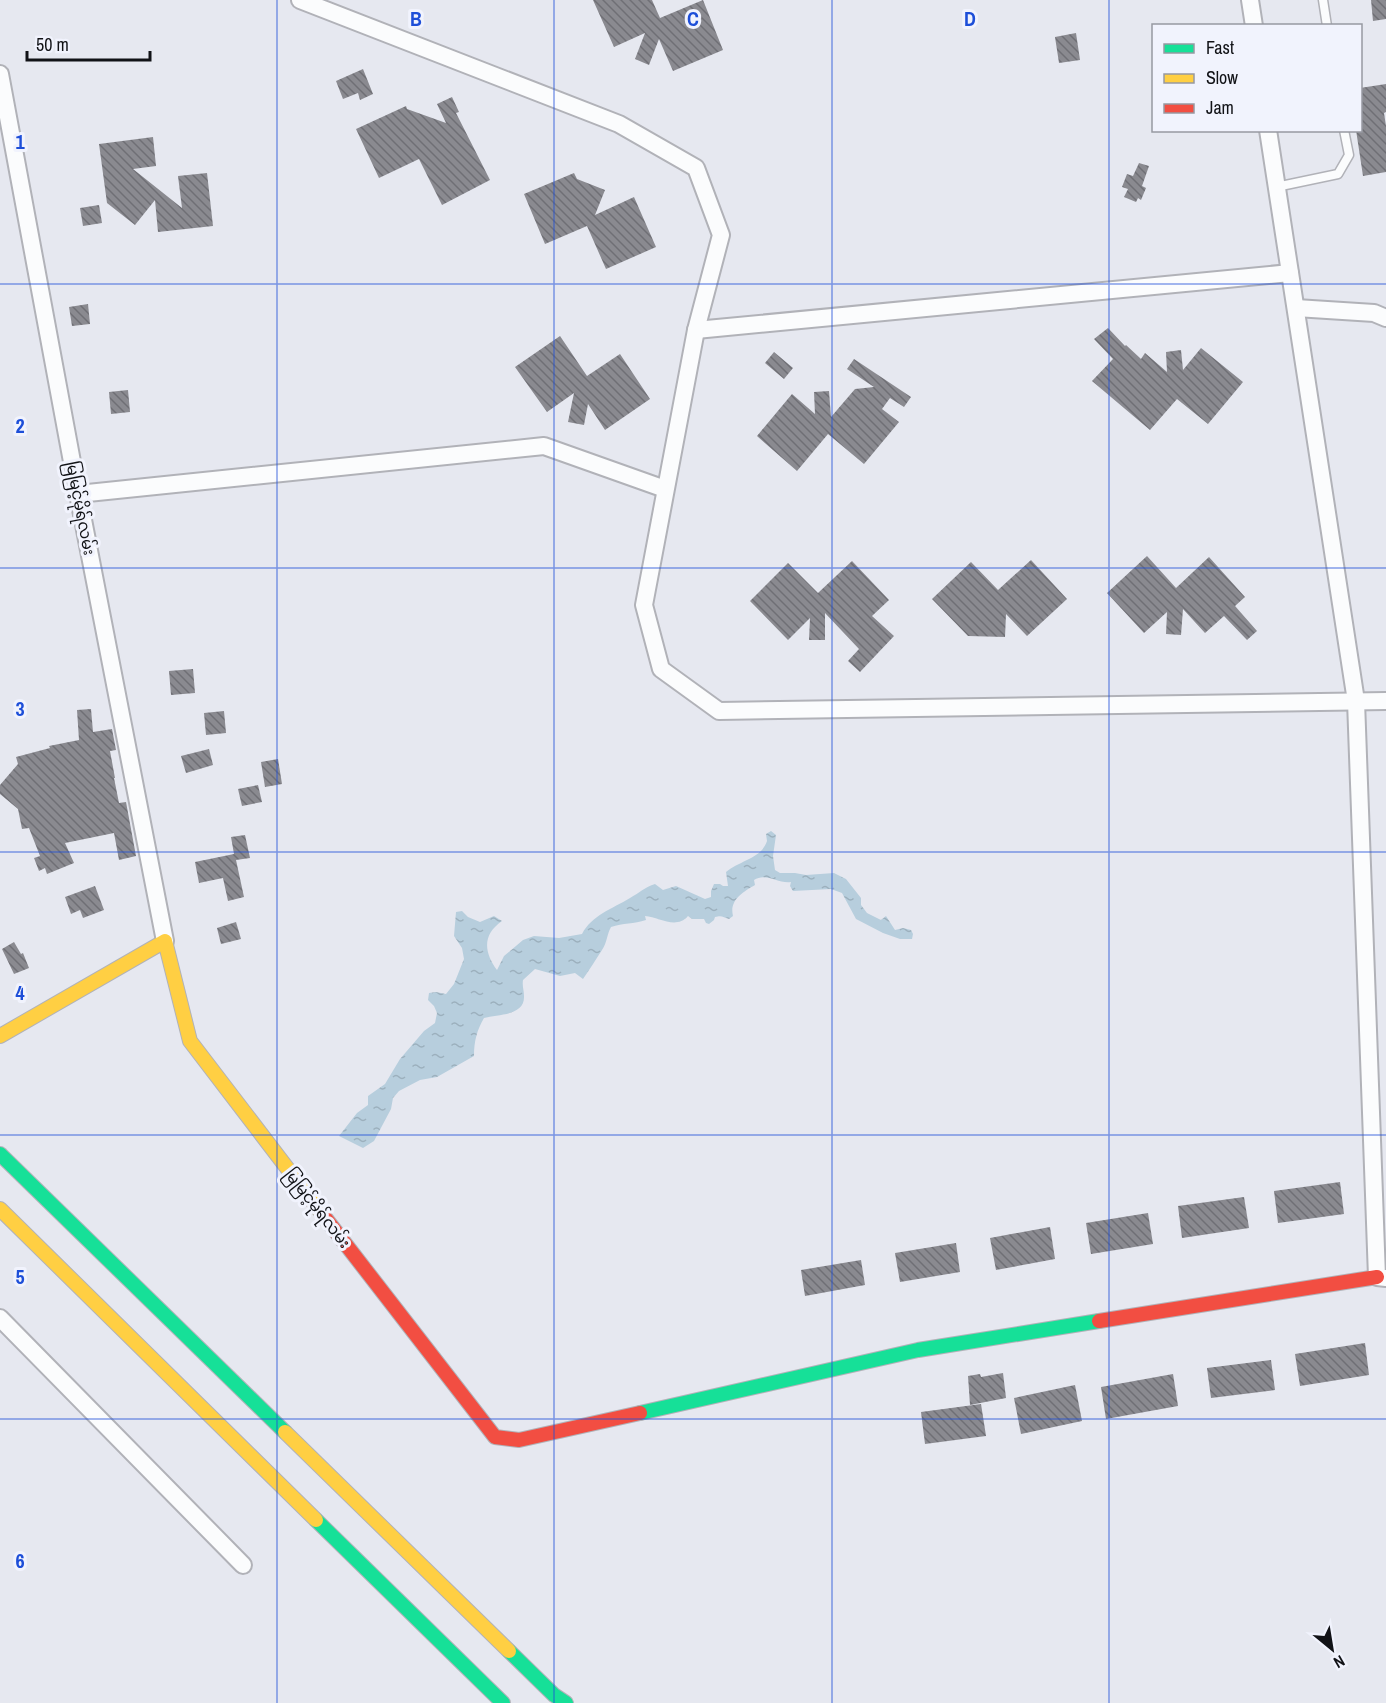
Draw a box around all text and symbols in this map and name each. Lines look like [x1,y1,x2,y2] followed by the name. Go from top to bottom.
[410,5,422,32] text: B
[687,5,699,32] text: C
[964,5,976,32] text: D
[27,24,150,62] scale bar
[1152,24,1362,132] legend
[36,32,69,57] text: 50 m
[1206,35,1234,60] text: Fast
[1206,65,1238,90] text: Slow
[1206,95,1234,120] text: Jam
[15,128,25,155] text: 1
[15,412,25,439] text: 2
[57,459,101,558] street label: မြမြင့်မိုရ်လမ်း
[15,695,25,722] text: 3
[15,979,25,1006] text: 4
[277,1164,356,1255] street label: မြမြင့်မိုရ်လမ်း
[15,1263,25,1290] text: 5
[15,1547,25,1574] text: 6
[1302,1619,1362,1679] north arrow
[1330,1650,1349,1674] text: N

